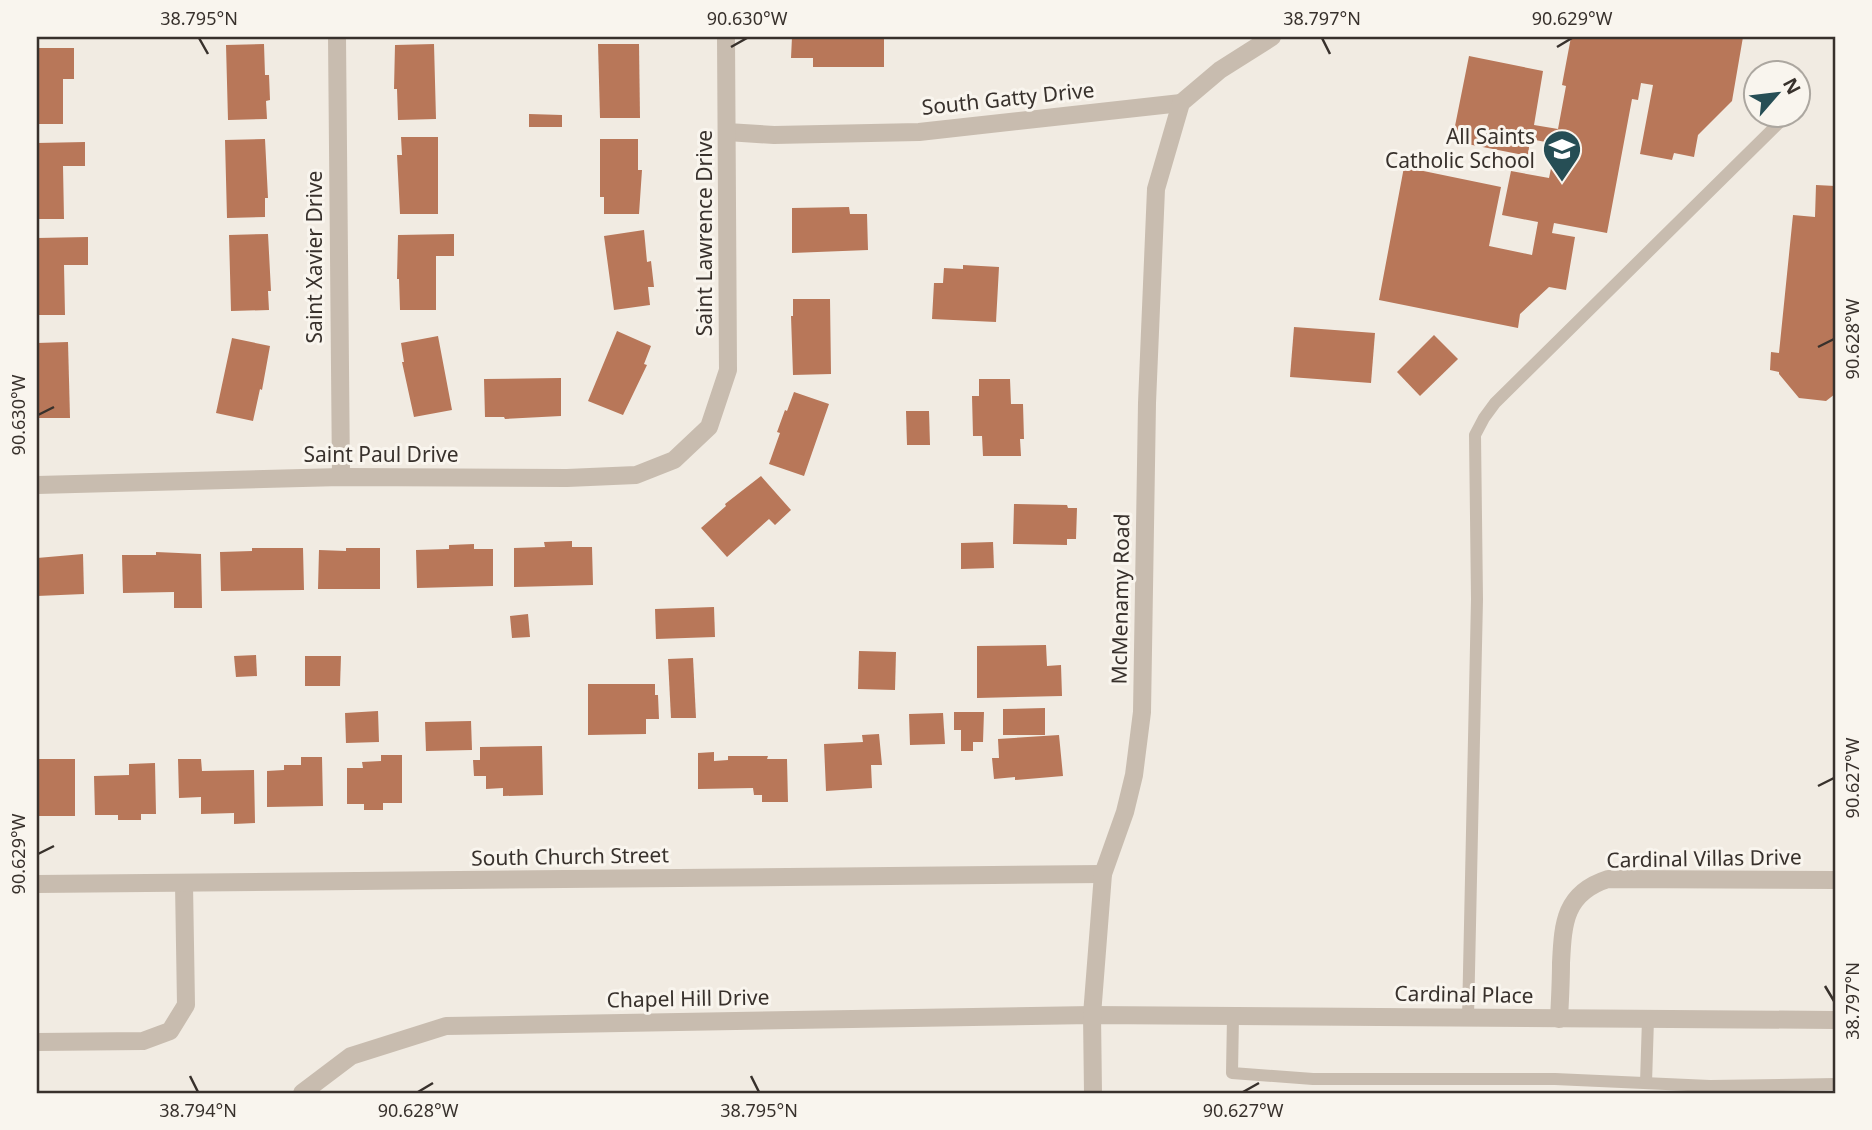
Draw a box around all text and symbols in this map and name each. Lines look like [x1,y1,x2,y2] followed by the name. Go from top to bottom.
[160,6,238,30] text: 38.795°N
[707,6,788,30] text: 90.630°W
[1283,6,1361,30] text: 38.797°N
[1532,6,1613,30] text: 90.629°W
[1742,60,1812,130] north arrow
[1777,73,1807,99] text: N
[920,75,1096,121] street label: South Gatty Drive
[1385,122,1535,174] place label: All Saints Catholic School
[1541,128,1583,183] school or university icon: All Saints Catholic School
[690,130,718,336] street label: Saint Lawrence Drive
[300,171,328,343] street label: Saint Xavier Drive
[1840,298,1864,379] text: 90.628°W
[6,374,30,455] text: 90.630°W
[303,440,459,468] street label: Saint Paul Drive
[1105,513,1135,685] street label: McMenamy Road
[1840,737,1864,818] text: 90.627°W
[6,813,30,894] text: 90.629°W
[471,840,670,872] street label: South Church Street
[1606,842,1802,874] street label: Cardinal Villas Drive
[1840,962,1864,1040] text: 38.797°N
[1394,979,1534,1009] street label: Cardinal Place
[606,983,770,1013] street label: Chapel Hill Drive
[159,1098,237,1122] text: 38.794°N
[378,1098,459,1122] text: 90.628°W
[720,1098,798,1122] text: 38.795°N
[1203,1098,1284,1122] text: 90.627°W

